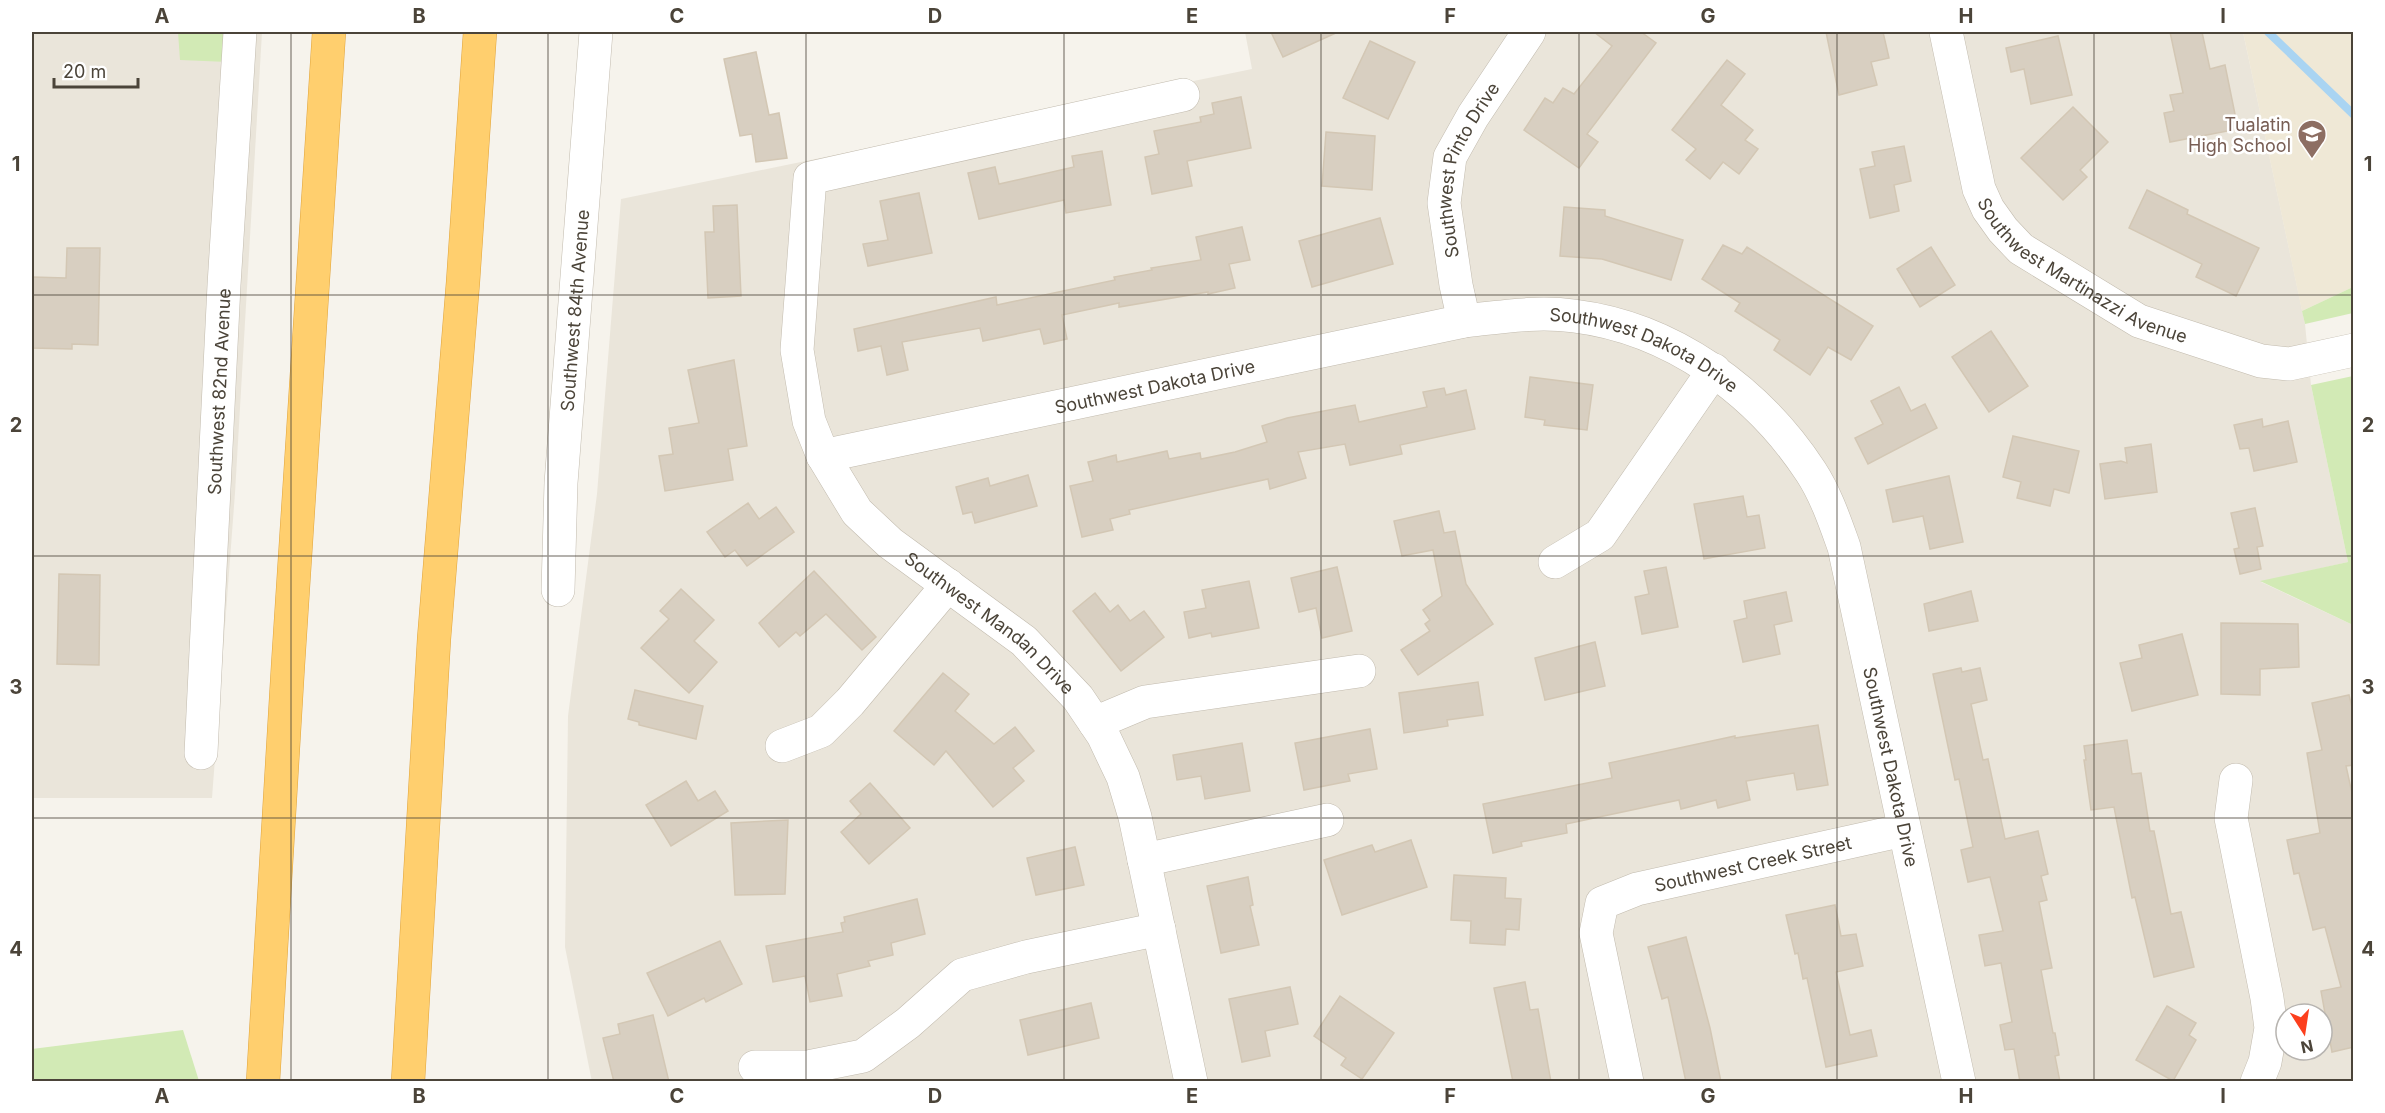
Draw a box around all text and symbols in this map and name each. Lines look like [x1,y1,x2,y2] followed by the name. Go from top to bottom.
[155,4,170,28] text: A
[412,4,426,28] text: B
[670,4,684,28] text: C
[928,4,942,28] text: D
[1186,4,1198,28] text: E
[1444,4,1456,28] text: F
[1700,4,1716,28] text: G
[1959,4,1973,28] text: H
[2220,4,2226,28] text: I
[54,51,138,89] scale bar
[63,61,106,82] text: 20 m
[1433,78,1503,260] street label: Southwest Pinto Drive
[2188,114,2291,156] place label: Tualatin High School
[2296,118,2328,160] school or university icon: Tualatin High School
[12,152,20,176] text: 1
[2364,152,2372,176] text: 1
[1974,194,2190,347] street label: Southwest Martinazzi Avenue
[556,209,593,412] street label: Southwest 84th Avenue
[203,288,234,495] street label: Southwest 82nd Avenue
[1549,304,1743,396] street label: Southwest Dakota Drive
[1053,355,1257,417] street label: Southwest Dakota Drive
[10,413,22,437] text: 2
[2362,413,2374,437] text: 2
[901,547,1079,698] street label: Southwest Mandan Drive
[1860,665,1923,869] street label: Southwest Dakota Drive
[10,675,22,699] text: 3
[2362,675,2374,699] text: 3
[1652,831,1853,895] street label: Southwest Creek Street
[9,937,23,961] text: 4
[2361,937,2375,961] text: 4
[2274,1002,2334,1062] north arrow
[2299,1036,2315,1058] text: N
[155,1084,170,1108] text: A
[412,1084,426,1108] text: B
[670,1084,684,1108] text: C
[928,1084,942,1108] text: D
[1186,1084,1198,1108] text: E
[1444,1084,1456,1108] text: F
[1700,1084,1716,1108] text: G
[1959,1084,1973,1108] text: H
[2220,1084,2226,1108] text: I

